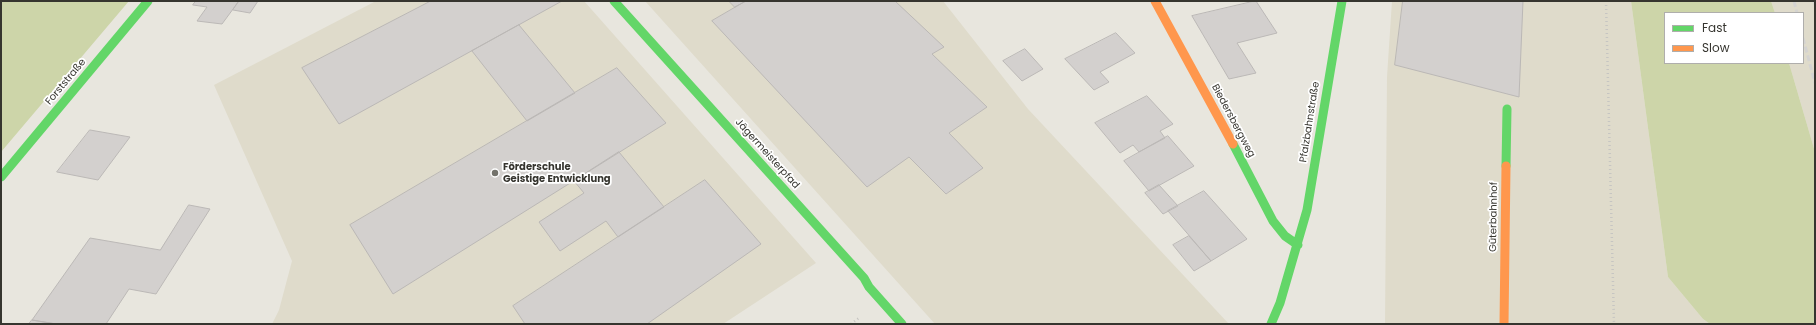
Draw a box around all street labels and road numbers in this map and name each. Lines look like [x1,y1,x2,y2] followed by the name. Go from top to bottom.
[43,57,89,107] street label: Forststraße
[1298,81,1322,163] street label: Pfalzbahnstraße
[1209,82,1257,160] street label: Biedersbergweg
[732,117,802,191] street label: Jägermeisterpfad
[1487,182,1501,252] street label: Güterbahnhof

